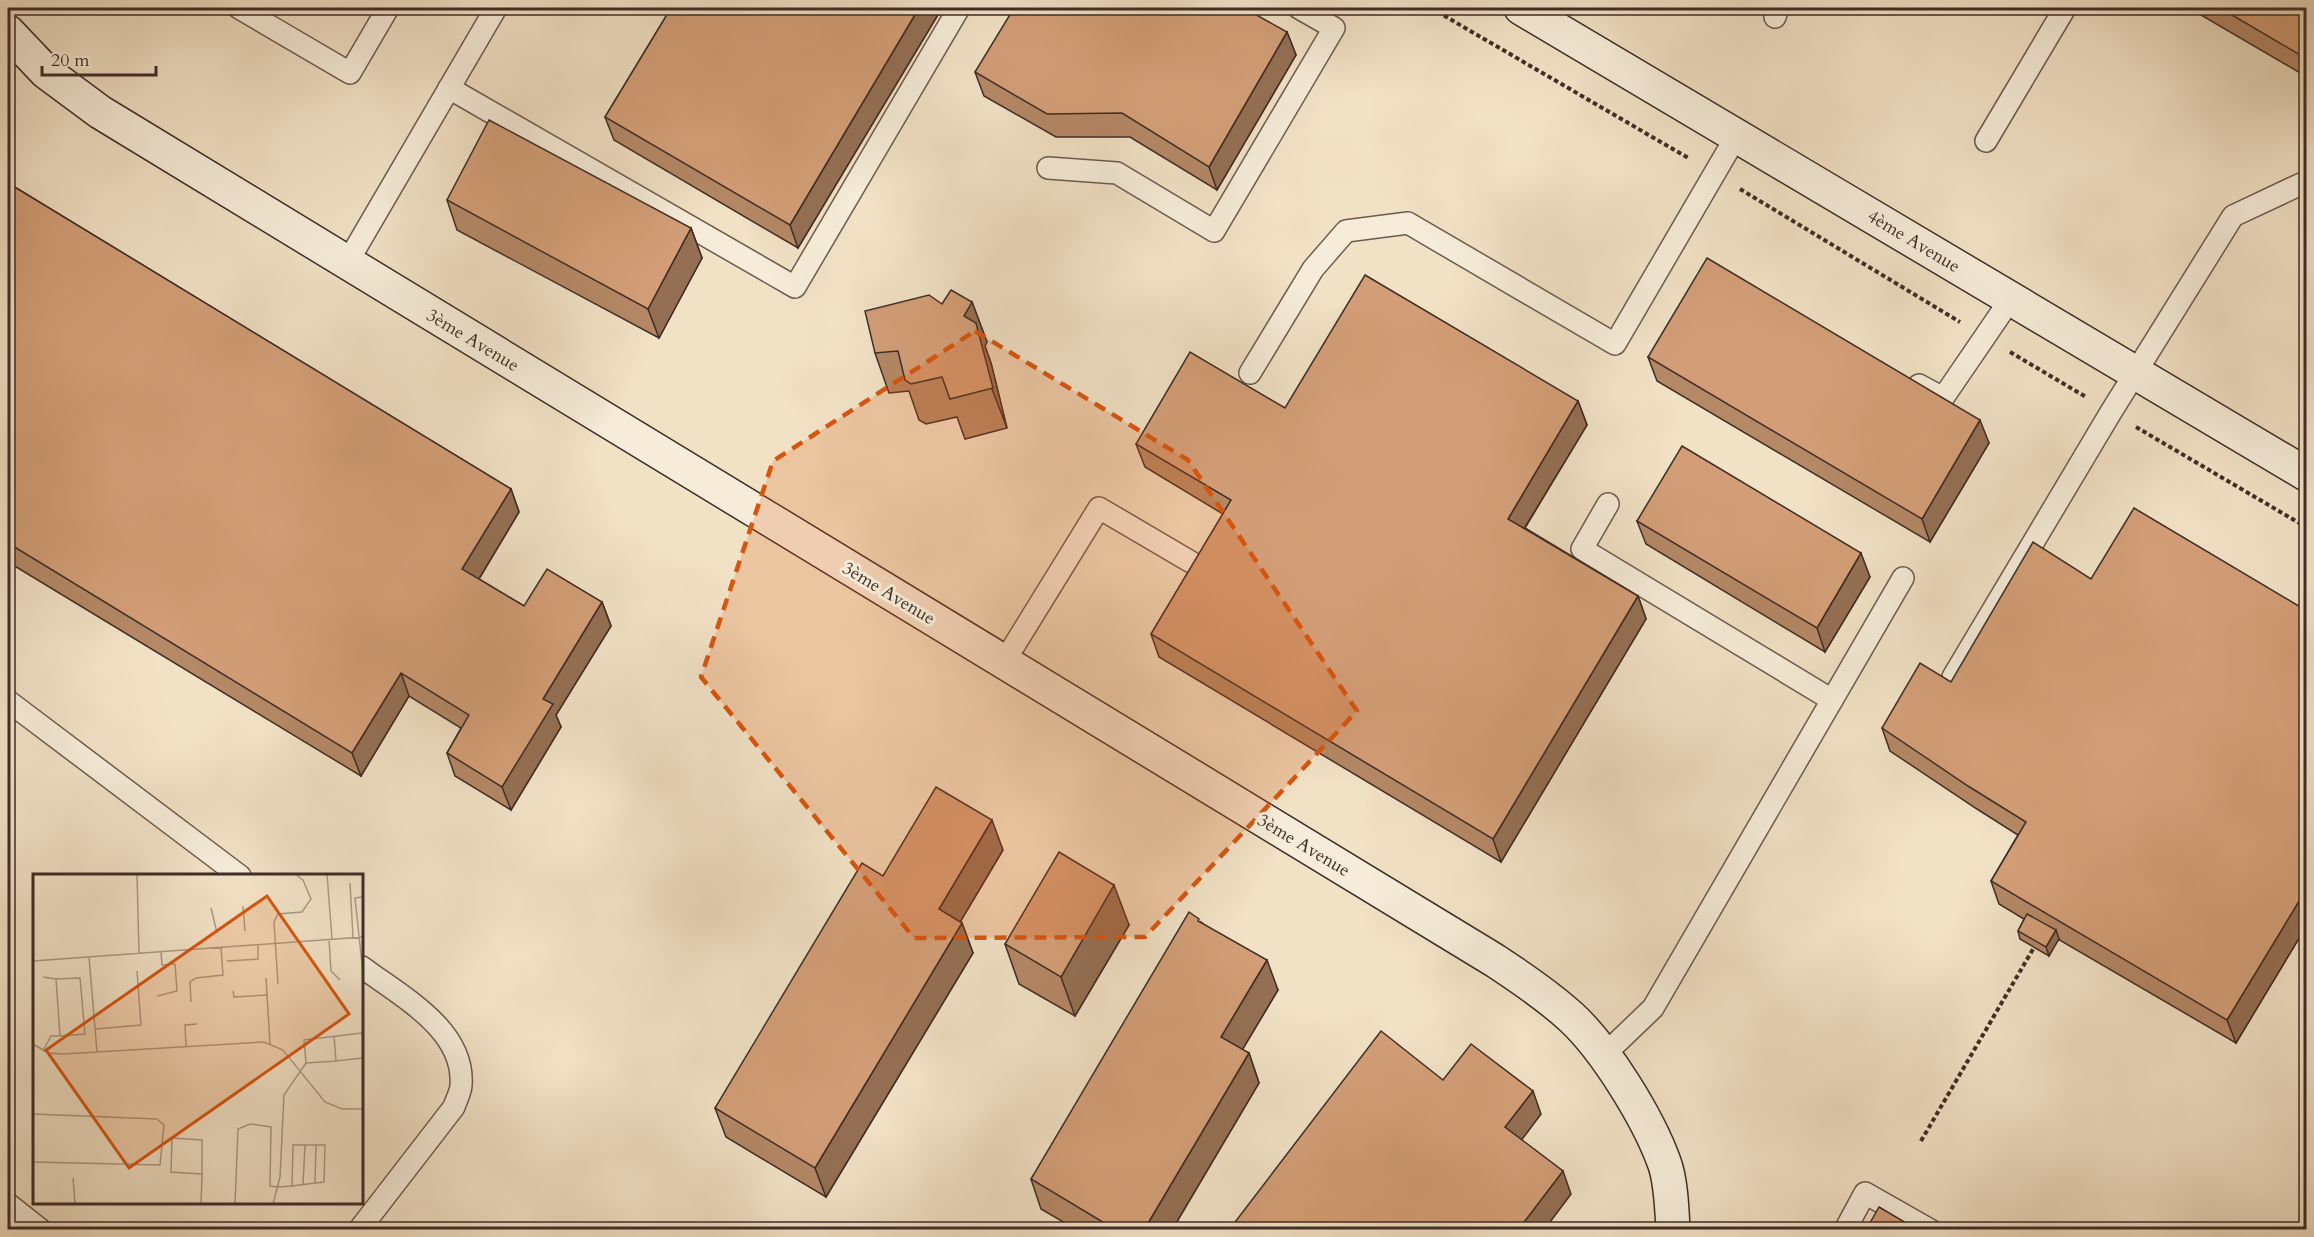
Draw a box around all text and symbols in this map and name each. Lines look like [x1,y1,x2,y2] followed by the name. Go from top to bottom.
[42,39,156,77] scale bar
[51,48,90,73] text: 20 m
[1863,204,1965,279] street label: 4ème Avenue
[422,303,524,378] street label: 3ème Avenue
[838,556,940,631] street label: 3ème Avenue
[1253,808,1355,883] street label: 3ème Avenue
[33,874,363,1204] inset map

